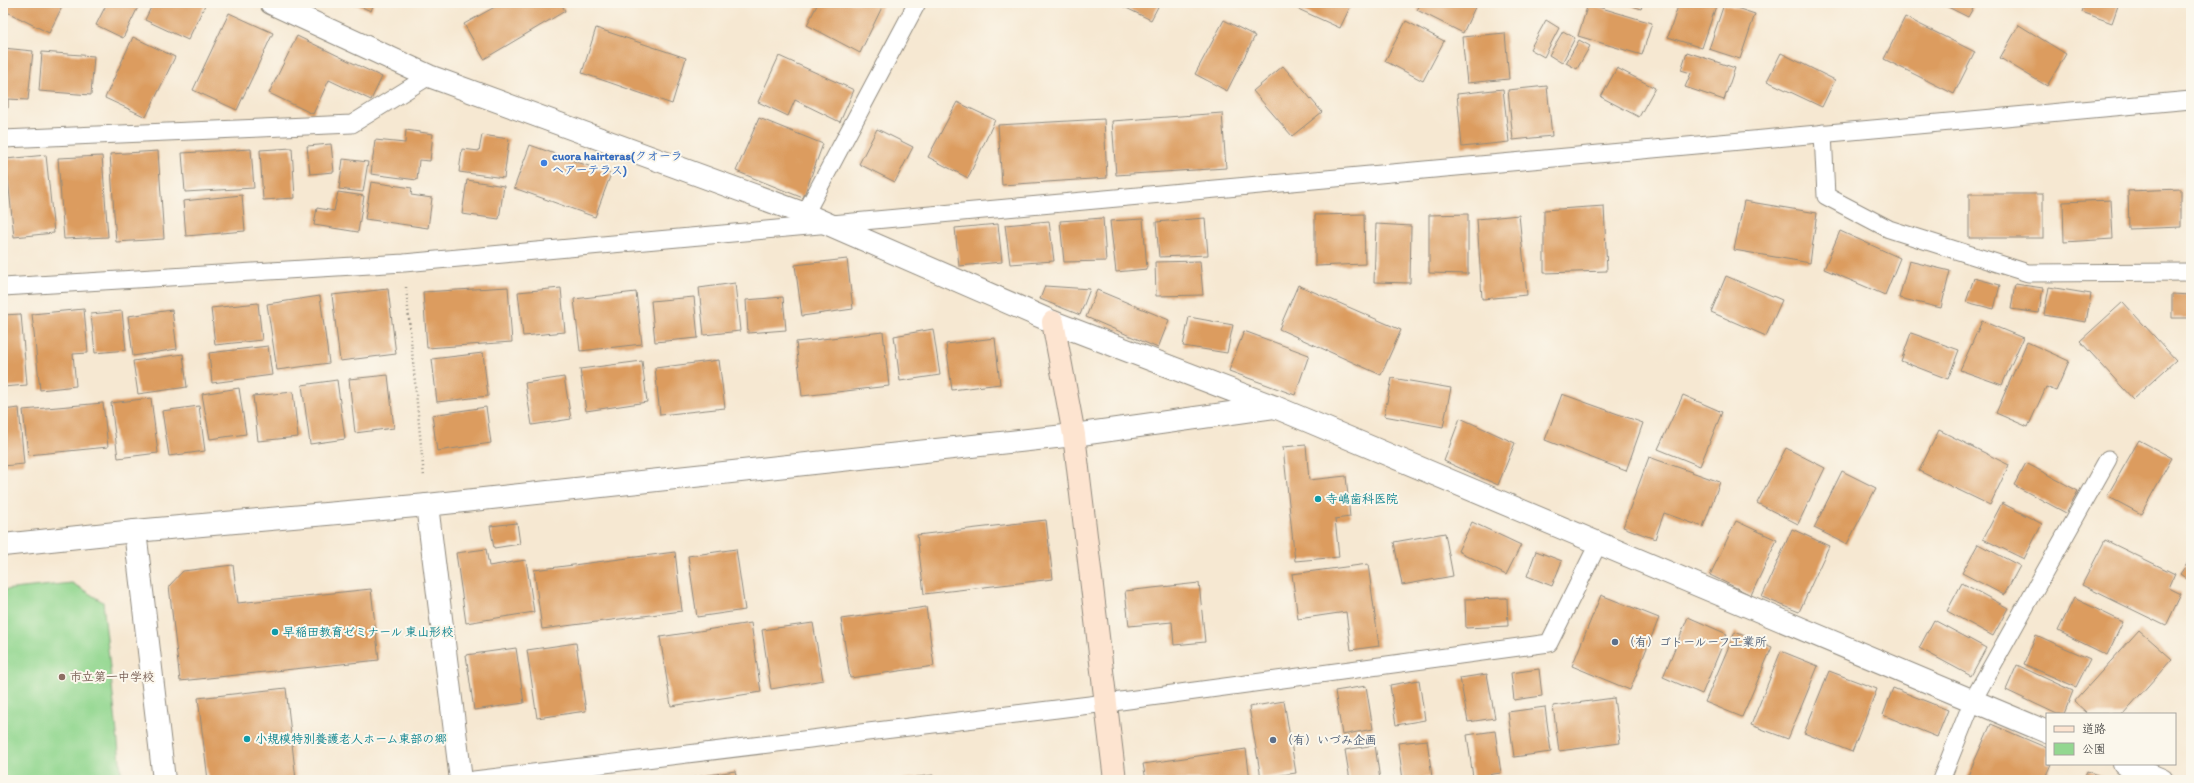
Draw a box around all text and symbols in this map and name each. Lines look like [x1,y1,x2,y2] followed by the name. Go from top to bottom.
[552,149,683,178] place label: cuora hairteras(クオーラ ヘアーテラス)
[539,158,549,168] marker: cuora hairteras(クオーラ ヘアーテラス)
[1326,492,1398,506] place label: 寺嶋歯科医院
[1313,494,1323,504] marker: 寺嶋歯科医院
[283,625,453,639] place label: 早稲田教育ゼミナール 東山形校
[270,627,280,637] marker: 早稲田教育ゼミナール 東山形校
[1623,635,1768,649] place label: （有）ゴトールーフ工業所
[1610,637,1620,647] marker: （有）ゴトールーフ工業所
[70,670,154,684] place label: 市立第一中学校
[57,672,67,682] marker: 市立第一中学校
[2046,713,2176,765] legend
[2082,722,2106,736] text: 道路
[255,732,447,746] place label: 小規模特別養護老人ホーム東部の郷
[1281,733,1377,747] place label: （有）いづみ企画
[242,734,252,744] marker: 小規模特別養護老人ホーム東部の郷
[1268,735,1278,745] marker: （有）いづみ企画
[2082,742,2106,756] text: 公園

